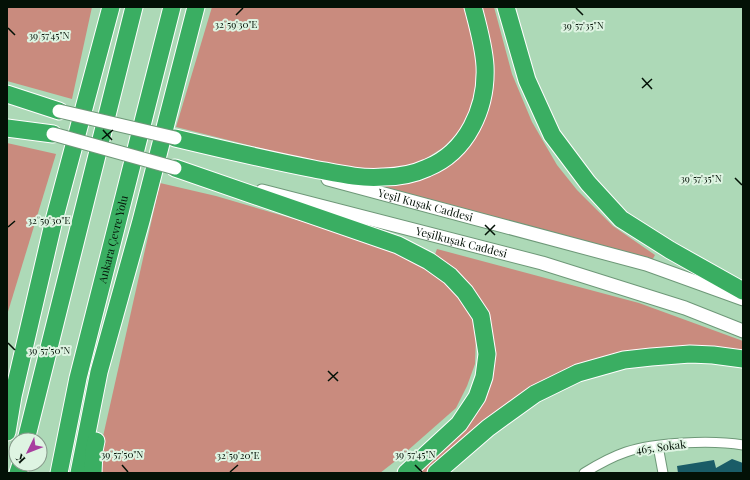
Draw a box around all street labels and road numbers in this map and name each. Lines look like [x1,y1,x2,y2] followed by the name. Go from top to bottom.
[376,184,475,224] street label: Yeşil Kuşak Caddesi
[94,193,131,286] street label: Ankara Çevre Yolu
[413,223,509,261] street label: Yeşilkuşak Caddesi
[635,436,687,457] street label: 465. Sokak

